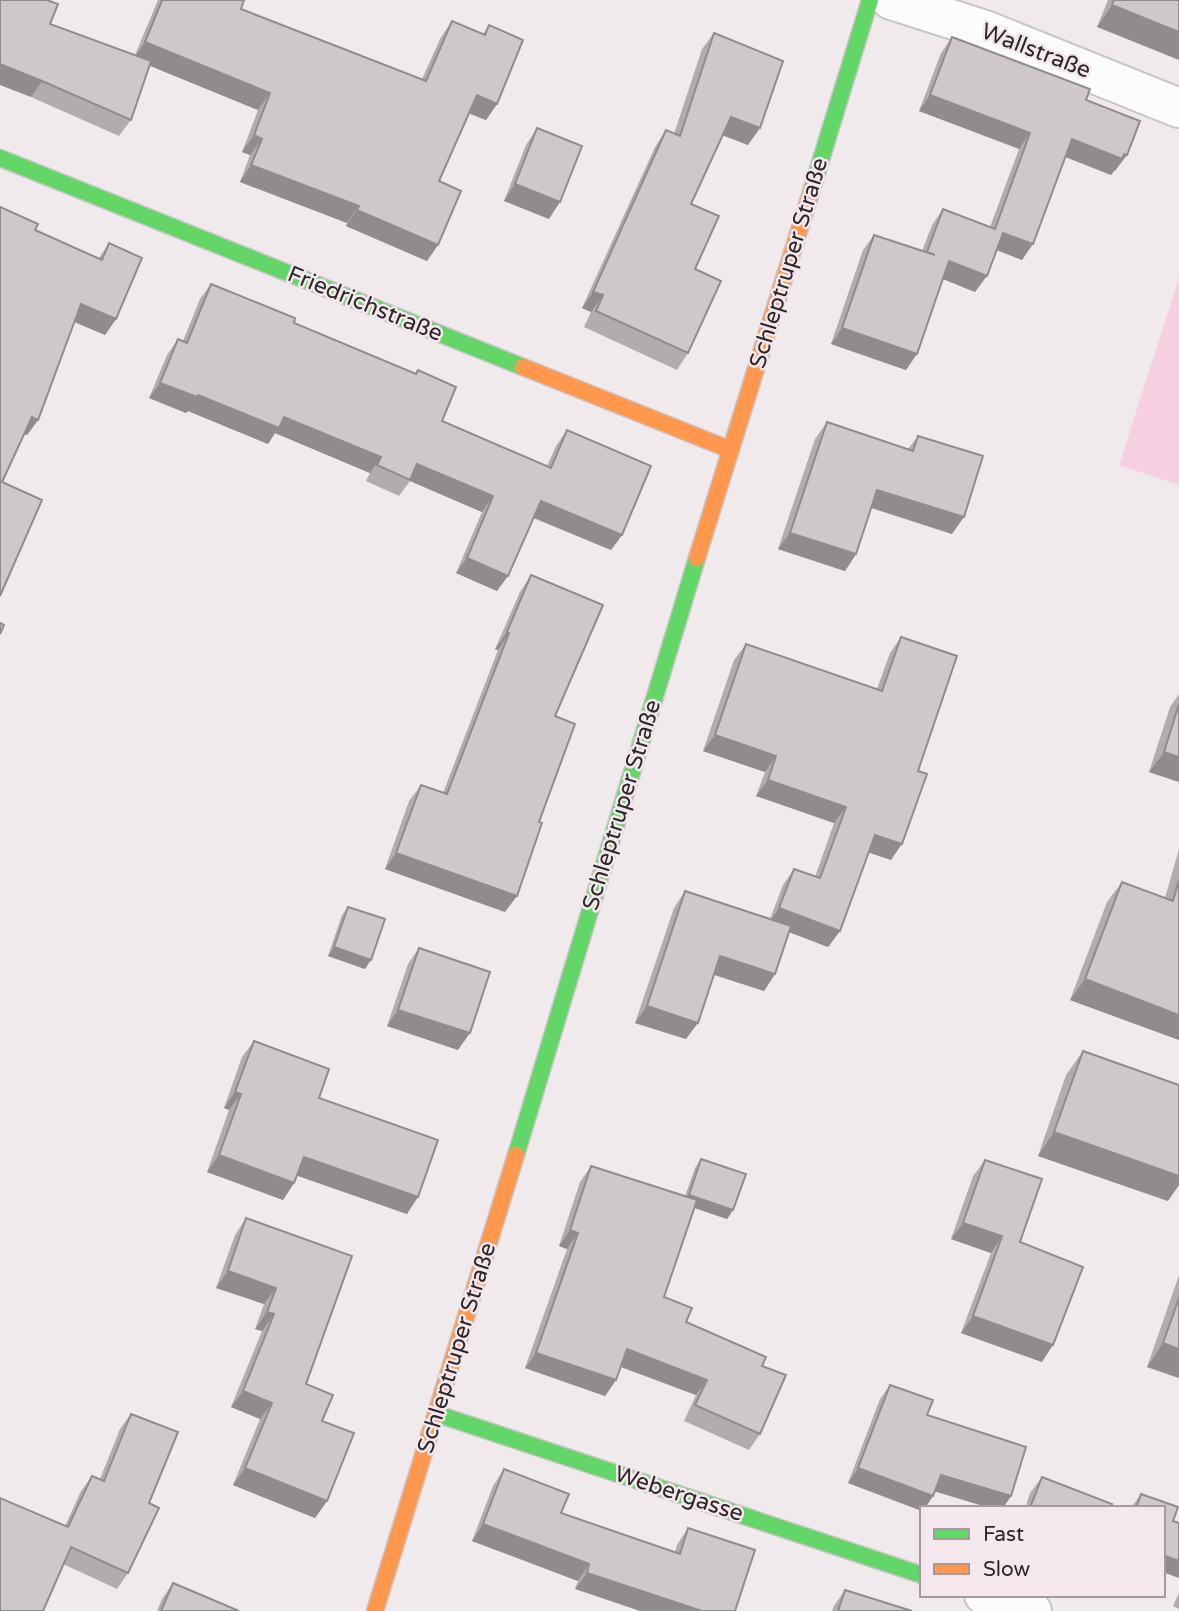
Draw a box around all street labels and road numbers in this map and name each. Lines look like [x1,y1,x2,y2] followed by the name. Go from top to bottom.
[977,17,1095,85] street label: Wallstraße
[744,154,834,372] street label: Schleptruper Straße
[283,260,447,348] street label: Friedrichstraße
[577,696,667,914] street label: Schleptruper Straße
[412,1239,502,1457] street label: Schleptruper Straße
[611,1460,747,1528] street label: Webergasse

